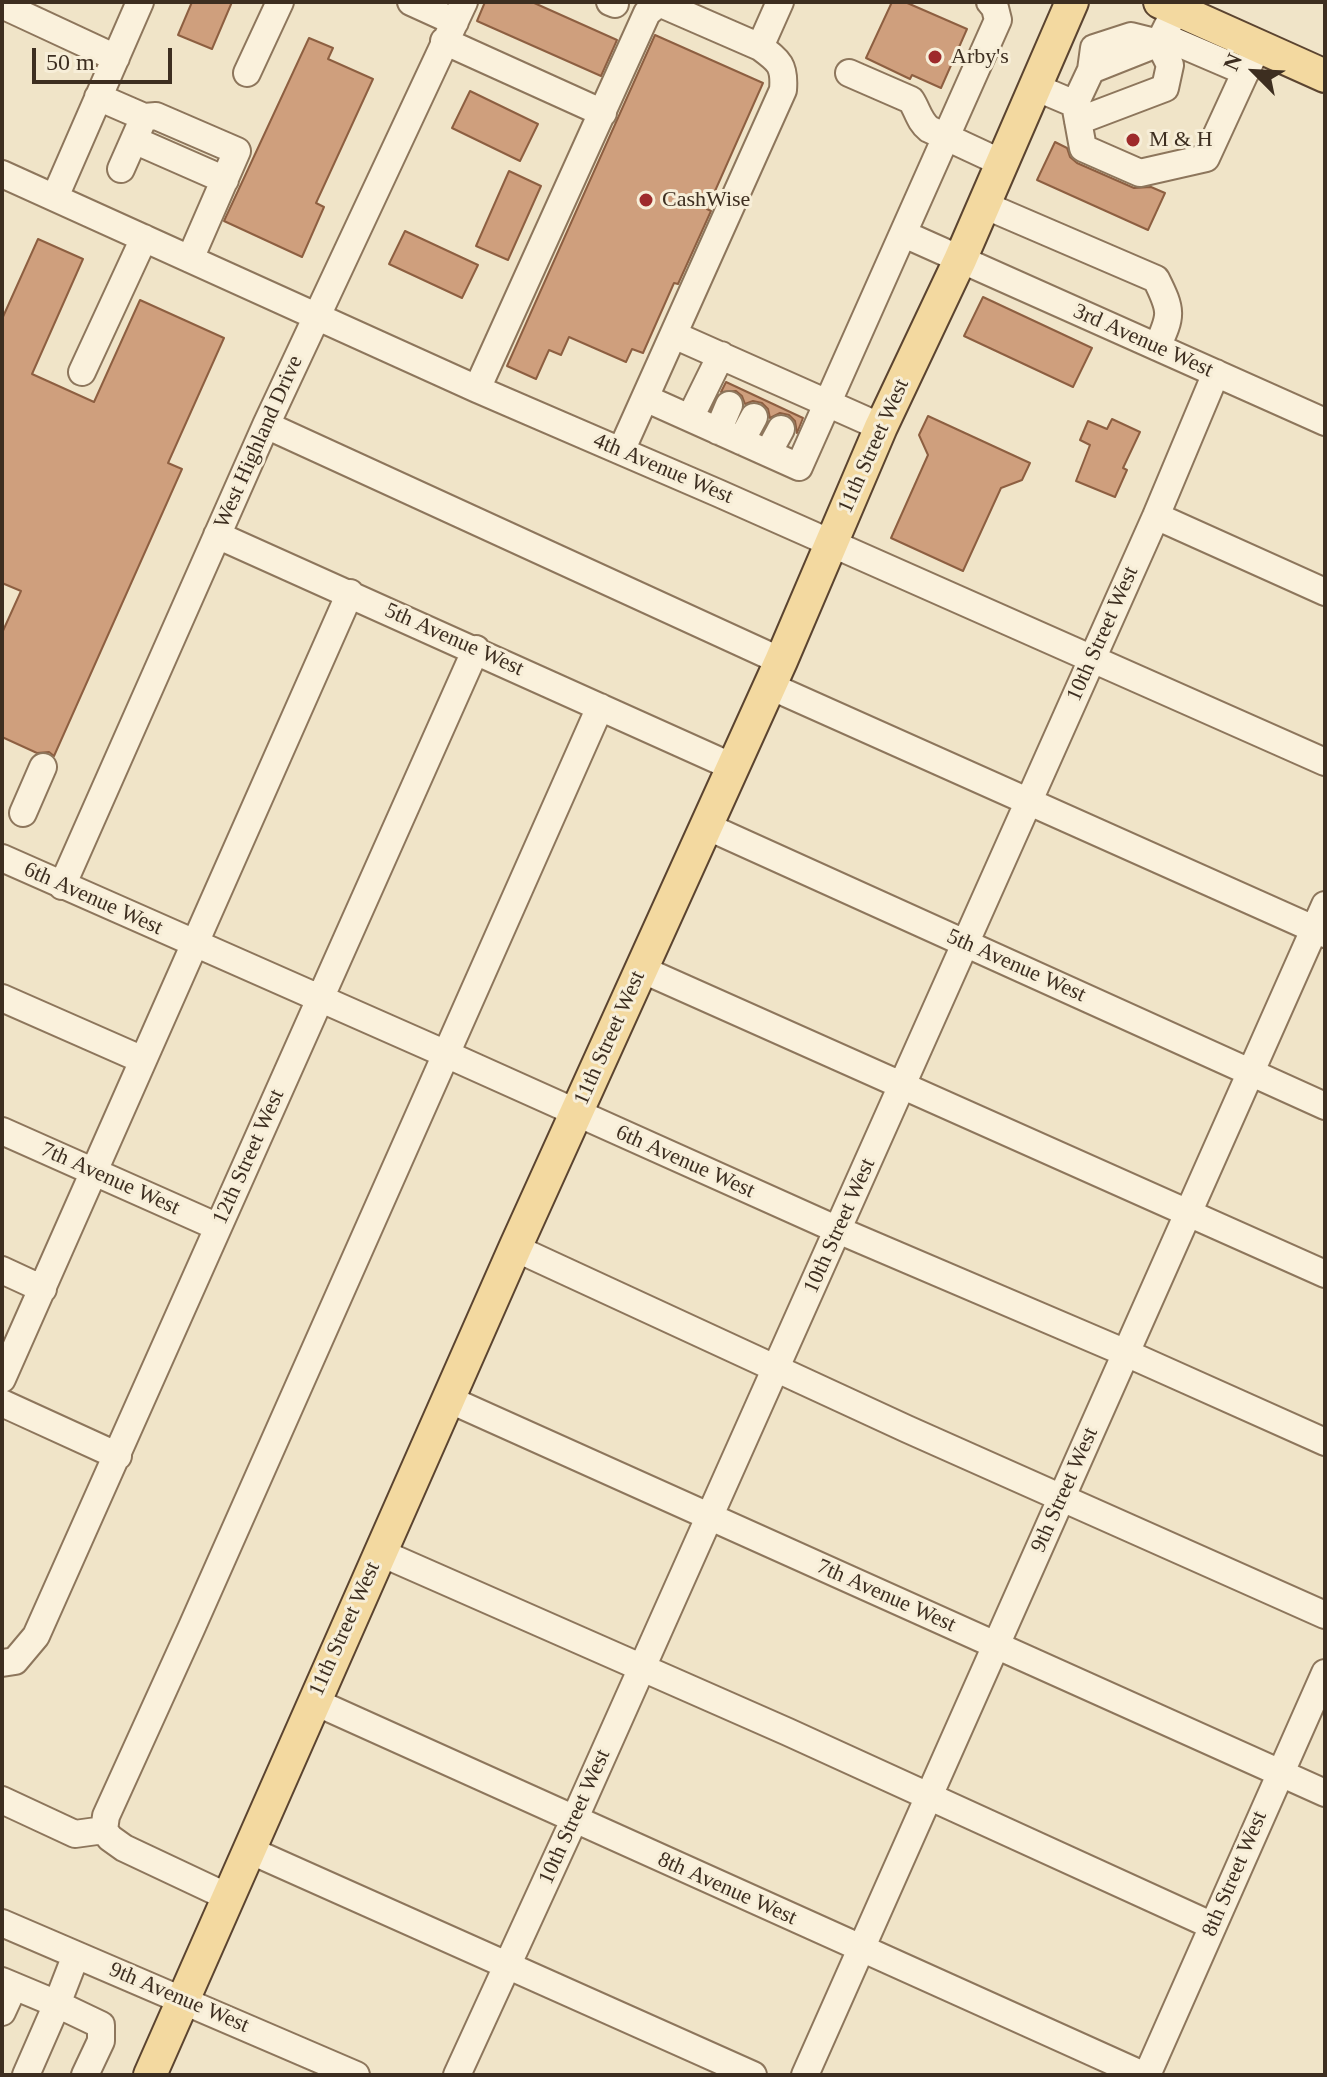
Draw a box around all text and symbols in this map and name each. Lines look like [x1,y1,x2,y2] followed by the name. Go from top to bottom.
[36,32,176,82] scale bar
[1215,32,1295,112] north arrow
[951,44,1009,70] place label: Arby's
[926,48,944,66] marker: Arby's
[46,49,95,75] text: 50 m
[1218,50,1247,74] text: N
[1149,127,1213,153] place label: M & H
[1124,131,1142,149] marker: M & H
[662,187,750,213] place label: CashWise
[637,191,655,209] marker: CashWise
[1069,298,1217,384] street label: 3rd Avenue West
[209,351,309,533] street label: West Highland Drive
[833,375,915,517] street label: 11th Street West
[589,428,737,510] street label: 4th Avenue West
[1061,562,1145,706] street label: 10th Street West
[380,598,528,682] street label: 5th Avenue West
[19,857,167,941] street label: 6th Avenue West
[942,924,1090,1008] street label: 5th Avenue West
[569,967,651,1109] street label: 11th Street West
[207,1085,291,1229] street label: 12th Street West
[611,1120,759,1204] street label: 6th Avenue West
[36,1137,184,1221] street label: 7th Avenue West
[798,1154,882,1298] street label: 10th Street West
[1026,1423,1104,1557] street label: 9th Street West
[812,1554,960,1638] street label: 7th Avenue West
[304,1558,386,1700] street label: 11th Street West
[533,1745,617,1889] street label: 10th Street West
[1197,1807,1273,1941] street label: 8th Street West
[653,1847,801,1931] street label: 8th Avenue West
[105,1957,253,2039] street label: 9th Avenue West

